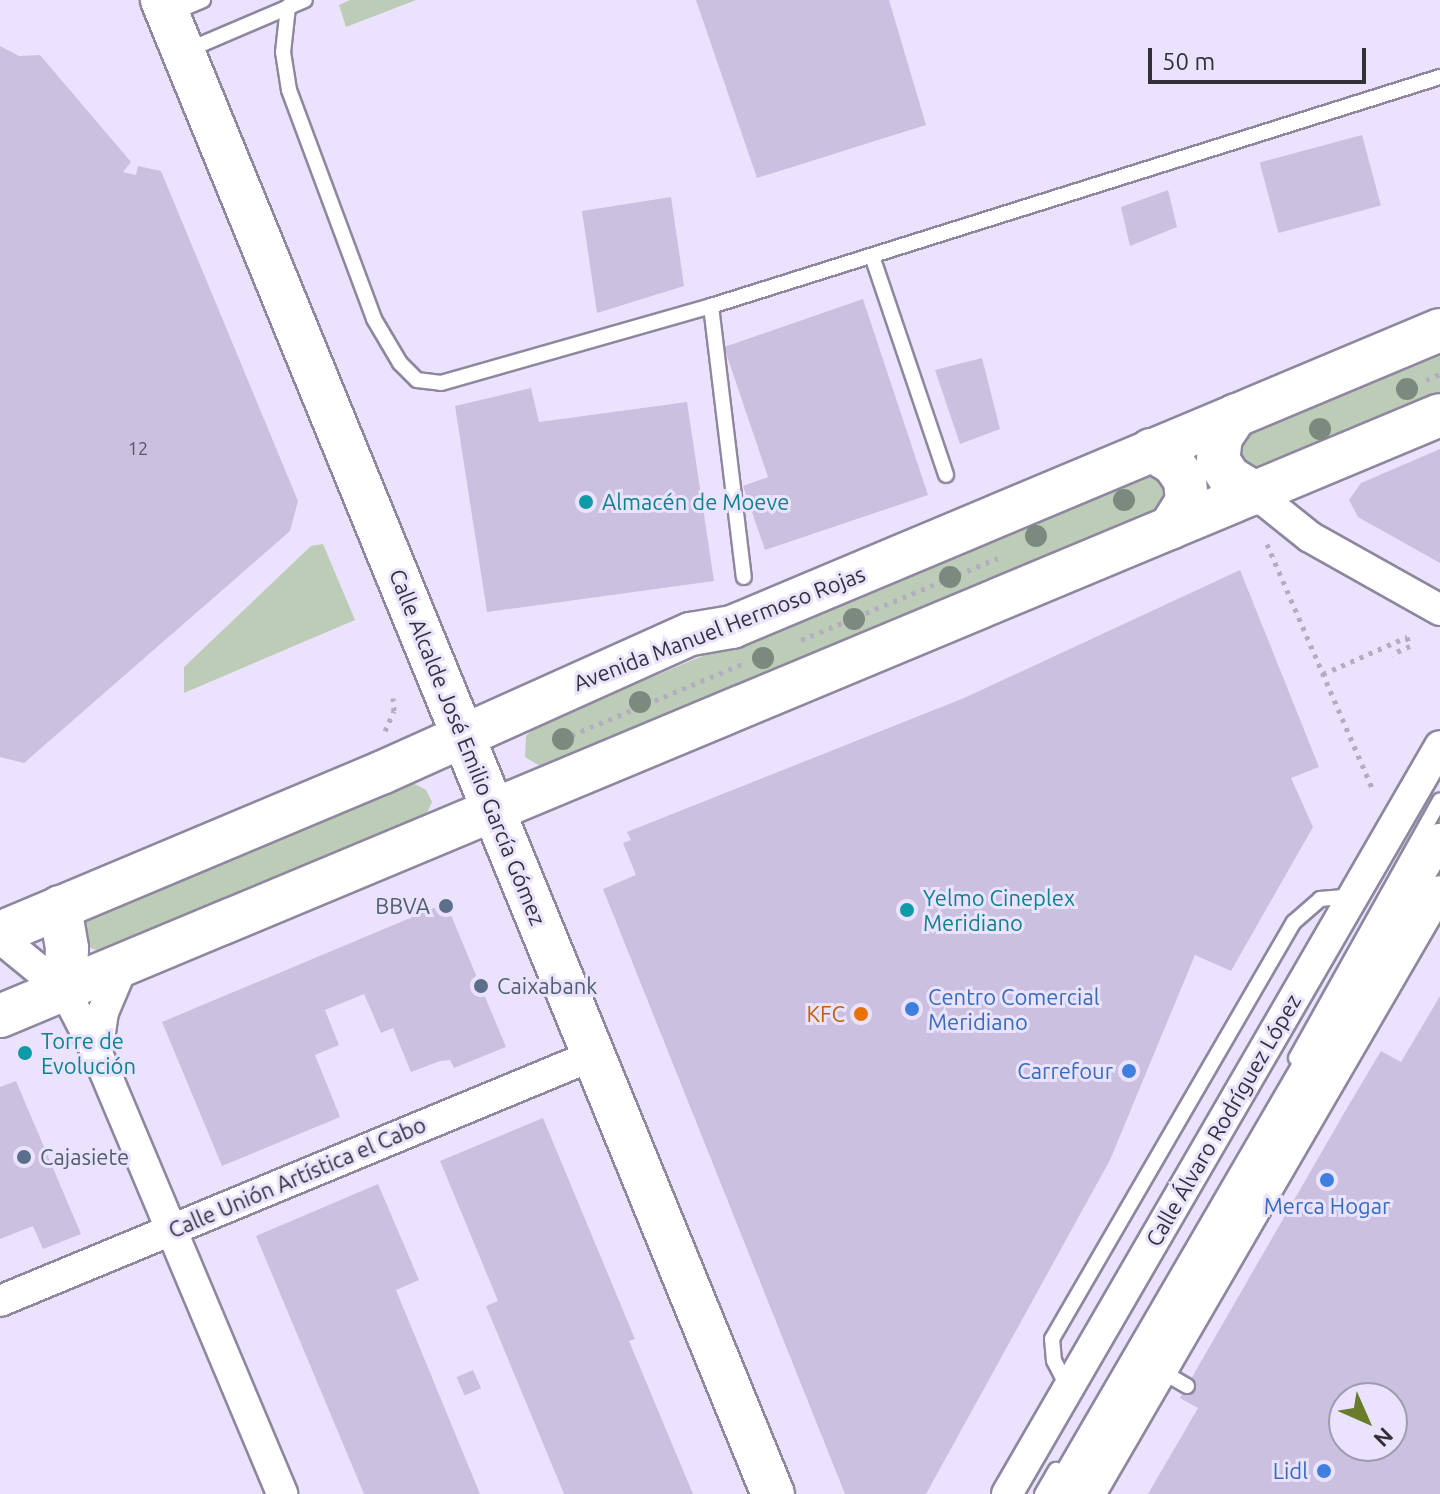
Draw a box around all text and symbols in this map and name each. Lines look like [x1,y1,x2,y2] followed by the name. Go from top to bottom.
[1152,32,1370,82] scale bar
[1162,48,1215,75] text: 50 m
[128,437,148,459] house number: 12
[602,489,789,515] place label: Almacén de Moeve
[577,493,595,511] marker: Almacén de Moeve
[569,560,869,696] street label: Avenida Manuel Hermoso Rojas
[384,565,552,929] street label: Calle Alcalde José Emilio García Gómez
[923,884,1075,936] place label: Yelmo Cineplex Meridiano
[375,893,430,919] place label: BBVA
[437,897,455,915] marker: BBVA
[898,901,916,919] marker: Yelmo Cineplex Meridiano
[497,973,597,999] place label: Caixabank
[472,977,490,995] marker: Caixabank
[928,983,1099,1034] place label: Centro Comercial Meridiano
[1140,989,1306,1251] street label: Calle Álvaro Rodríguez López
[903,1000,921,1018] marker: Centro Comercial Meridiano
[807,1001,845,1027] place label: KFC
[852,1005,870,1023] marker: KFC
[41,1027,136,1078] place label: Torre de Evolución
[16,1044,34,1062] marker: Torre de Evolución
[1017,1058,1113,1084] place label: Carrefour
[1120,1062,1138,1080] marker: Carrefour
[164,1111,430,1243] street label: Calle Unión Artística el Cabo
[40,1144,129,1170] place label: Cajasiete
[15,1148,33,1166] marker: Cajasiete
[1318,1171,1336,1189] marker: Merca Hogar
[1264,1193,1390,1219] place label: Merca Hogar
[1328,1382,1408,1462] north arrow
[1369,1423,1399,1453] text: N
[1273,1458,1308,1484] place label: Lidl
[1315,1462,1333,1480] marker: Lidl

